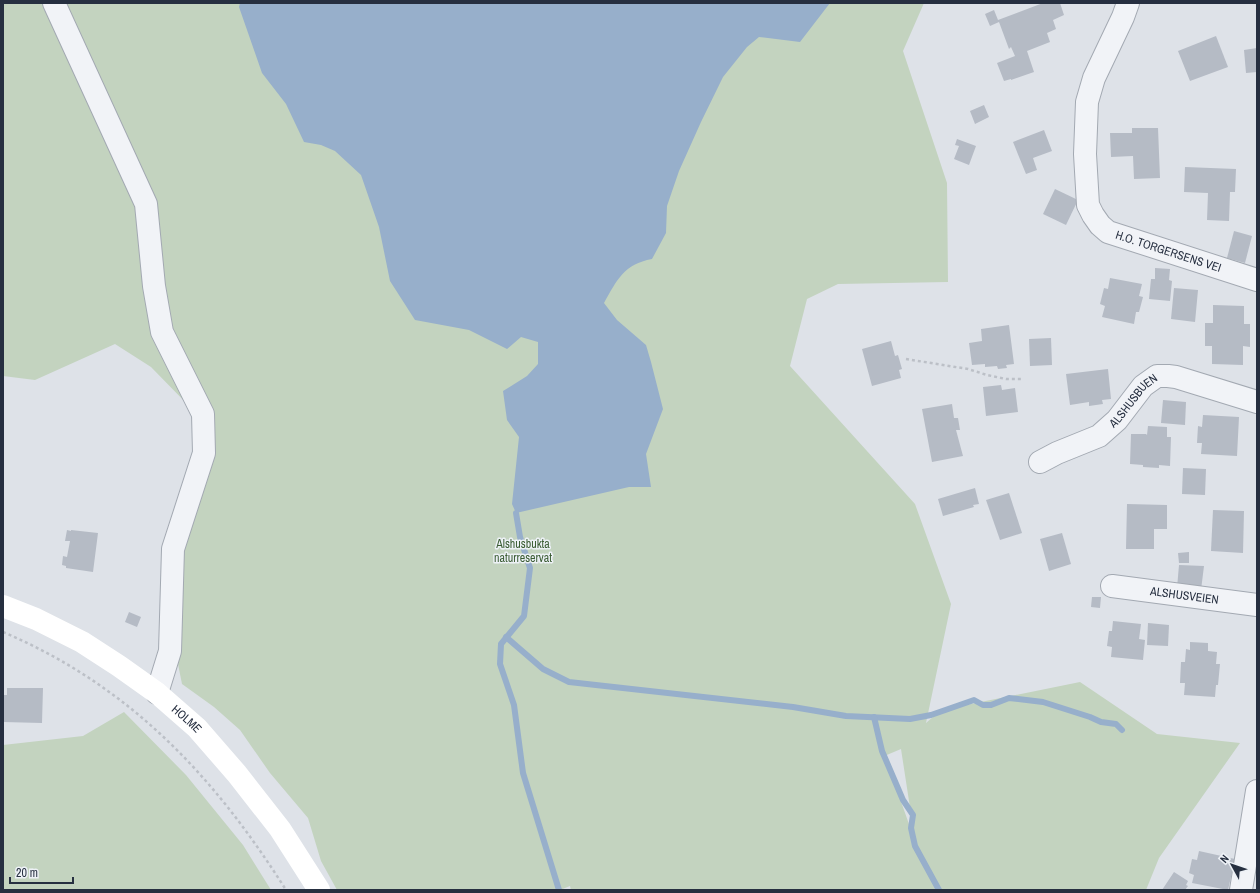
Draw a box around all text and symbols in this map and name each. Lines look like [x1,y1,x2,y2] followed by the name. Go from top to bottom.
[1113,227,1223,276] street label: H.O. TORGERSENS VEI
[1105,370,1161,432] street label: ALSHUSBUEN
[494,536,552,566] park label: Alshusbukta naturreservat
[1148,583,1220,608] street label: ALSHUSVEIEN
[168,701,205,736] street label: HOLME
[1212,845,1252,885] north arrow
[1217,852,1232,866] text: N
[10,859,73,885] scale bar
[16,865,38,881] text: 20 m

